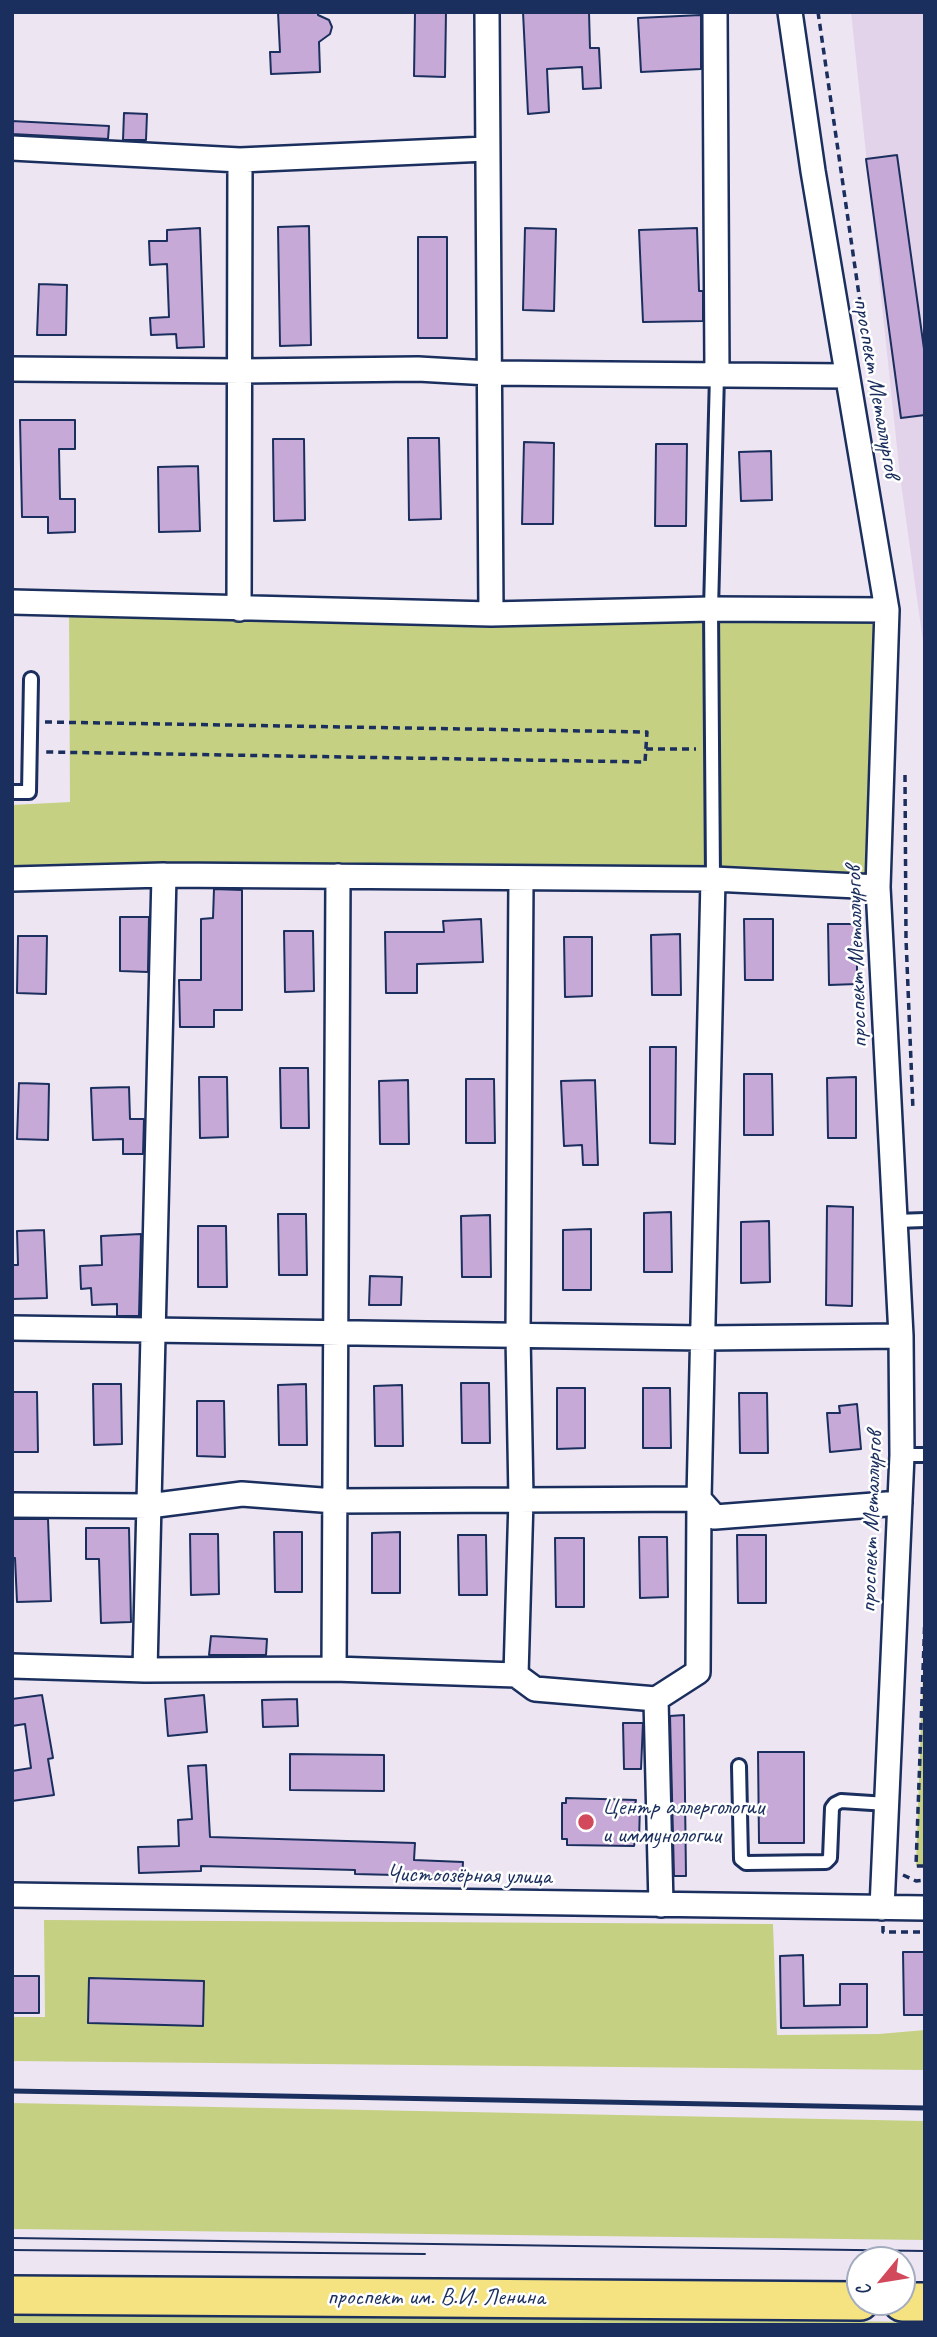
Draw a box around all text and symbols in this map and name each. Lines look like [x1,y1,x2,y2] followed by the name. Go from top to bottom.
[846,296,906,480] street label: проспект Металлургов
[839,866,875,1048] street label: проспект Металлургов
[854,1431,890,1613] street label: проспект Металлургов
[602,1794,764,1850] place label: Центр аллергологии и иммунологии
[576,1812,596,1832] marker: Центр аллергологии и иммунологии
[386,1860,552,1892] street label: Чистоозёрная улица
[846,2246,916,2316] north arrow
[852,2280,877,2301] text: С
[327,2284,545,2312] street label: проспект им. В.И. Ленина

